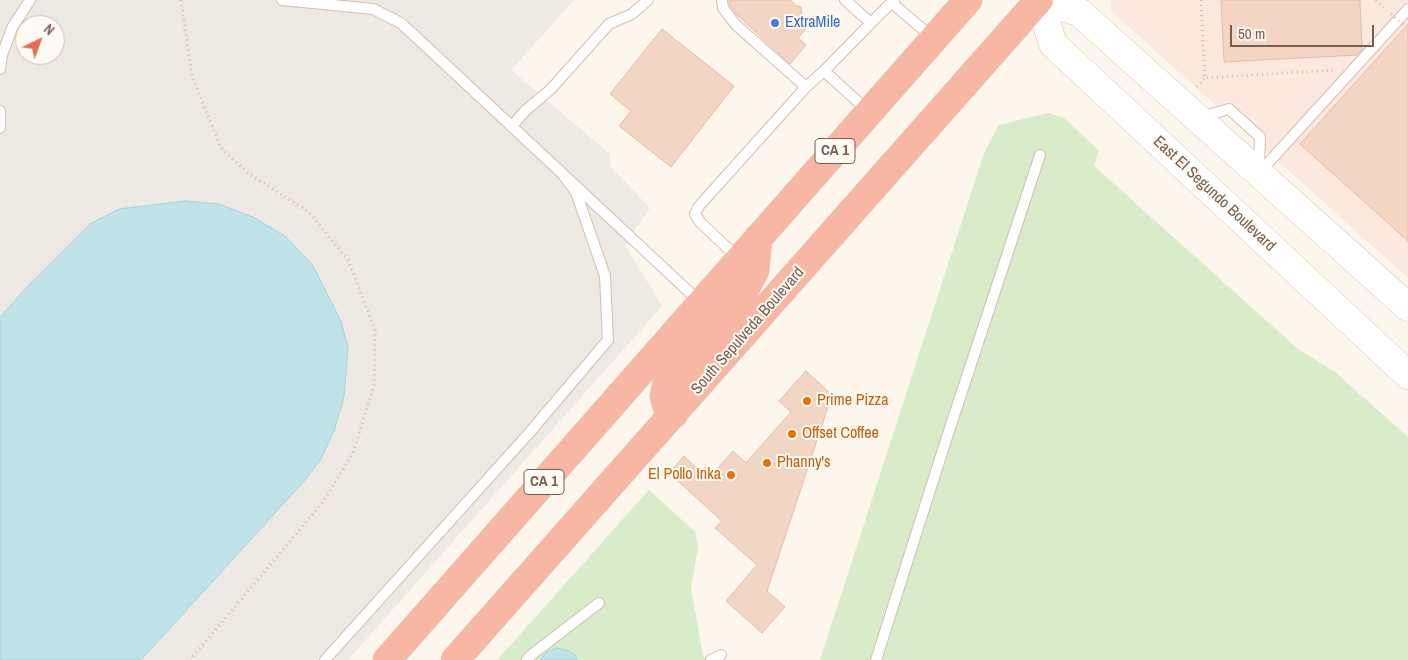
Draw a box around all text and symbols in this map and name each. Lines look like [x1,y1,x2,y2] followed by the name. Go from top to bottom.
[785,13,840,33] place label: ExtraMile
[15,15,65,65] north arrow
[1233,15,1377,47] scale bar
[769,17,781,29] marker: ExtraMile
[40,20,58,39] text: N
[1238,23,1265,44] text: 50 m
[1149,132,1279,256] street label: East El Segundo Boulevard
[815,138,855,164] road number: CA 1
[687,263,809,399] street label: South Sepulveda Boulevard
[817,391,888,411] place label: Prime Pizza
[801,395,813,407] marker: Prime Pizza
[802,424,879,444] place label: Offset Coffee
[786,428,798,440] marker: Offset Coffee
[777,453,831,473] place label: Phanny's
[761,457,773,469] marker: Phanny's
[648,465,721,485] place label: El Pollo Inka
[725,469,737,481] marker: El Pollo Inka
[524,470,564,494] road number: CA 1

